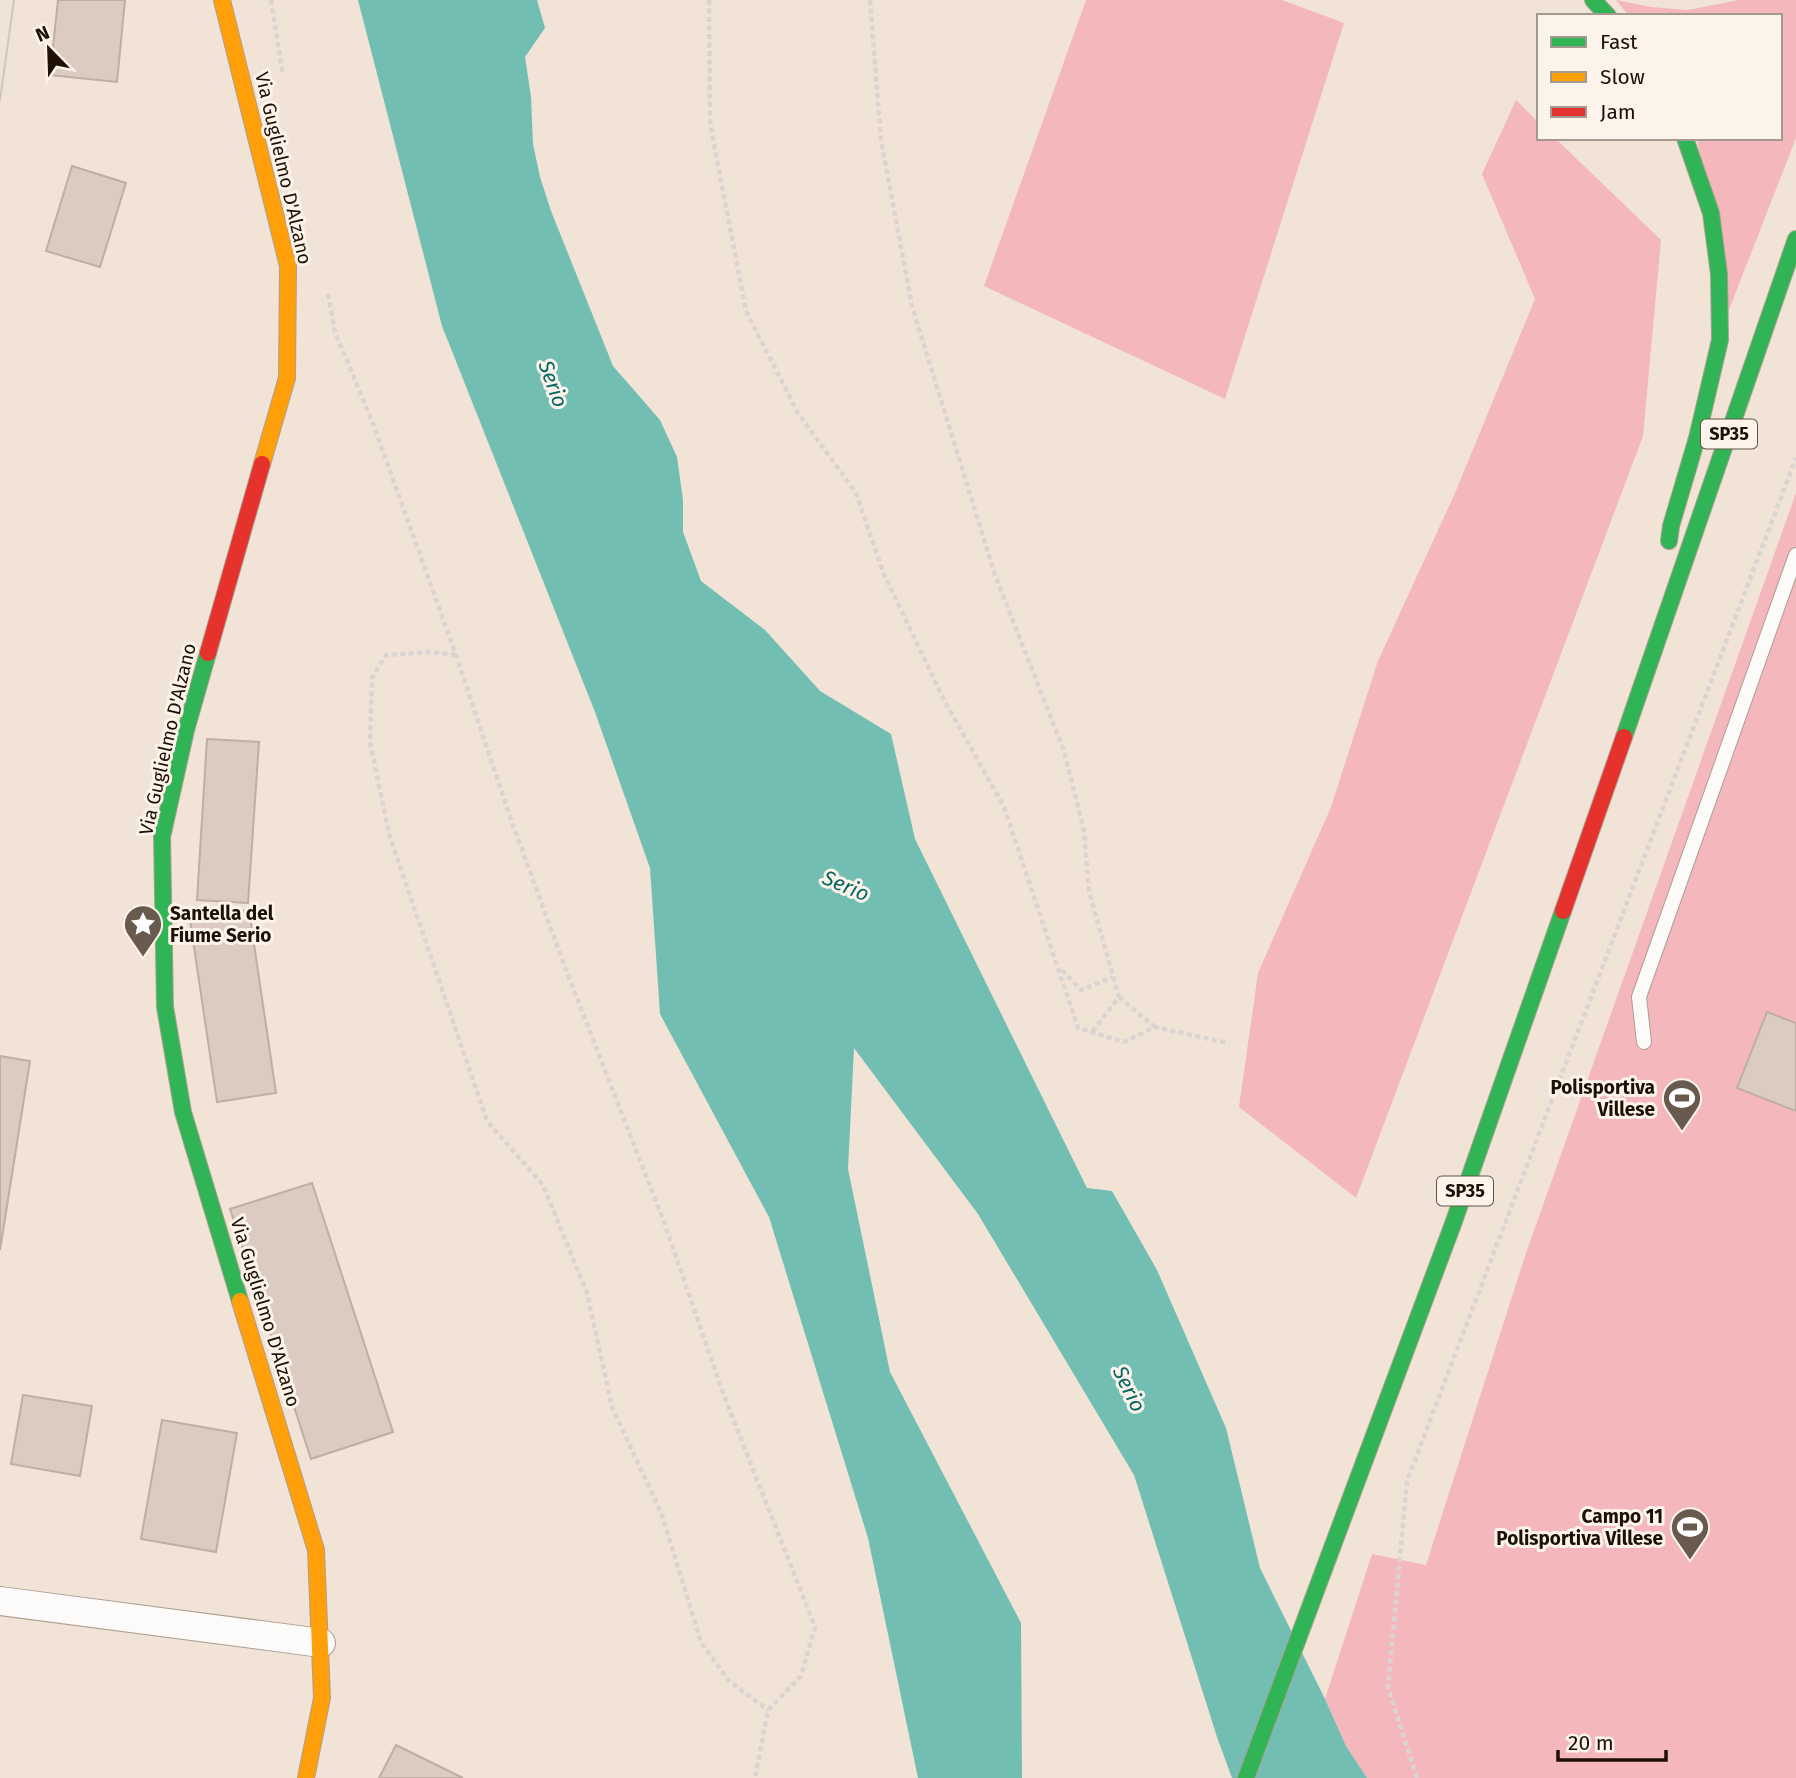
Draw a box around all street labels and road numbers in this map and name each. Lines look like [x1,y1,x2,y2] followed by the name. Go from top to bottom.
[250,70,317,266] street label: Via Guglielmo D'Alzano
[1701,420,1757,448] road number: SP35
[134,641,201,837] street label: Via Guglielmo D'Alzano
[1437,1176,1493,1206] road number: SP35
[226,1215,305,1409] street label: Via Guglielmo D'Alzano

